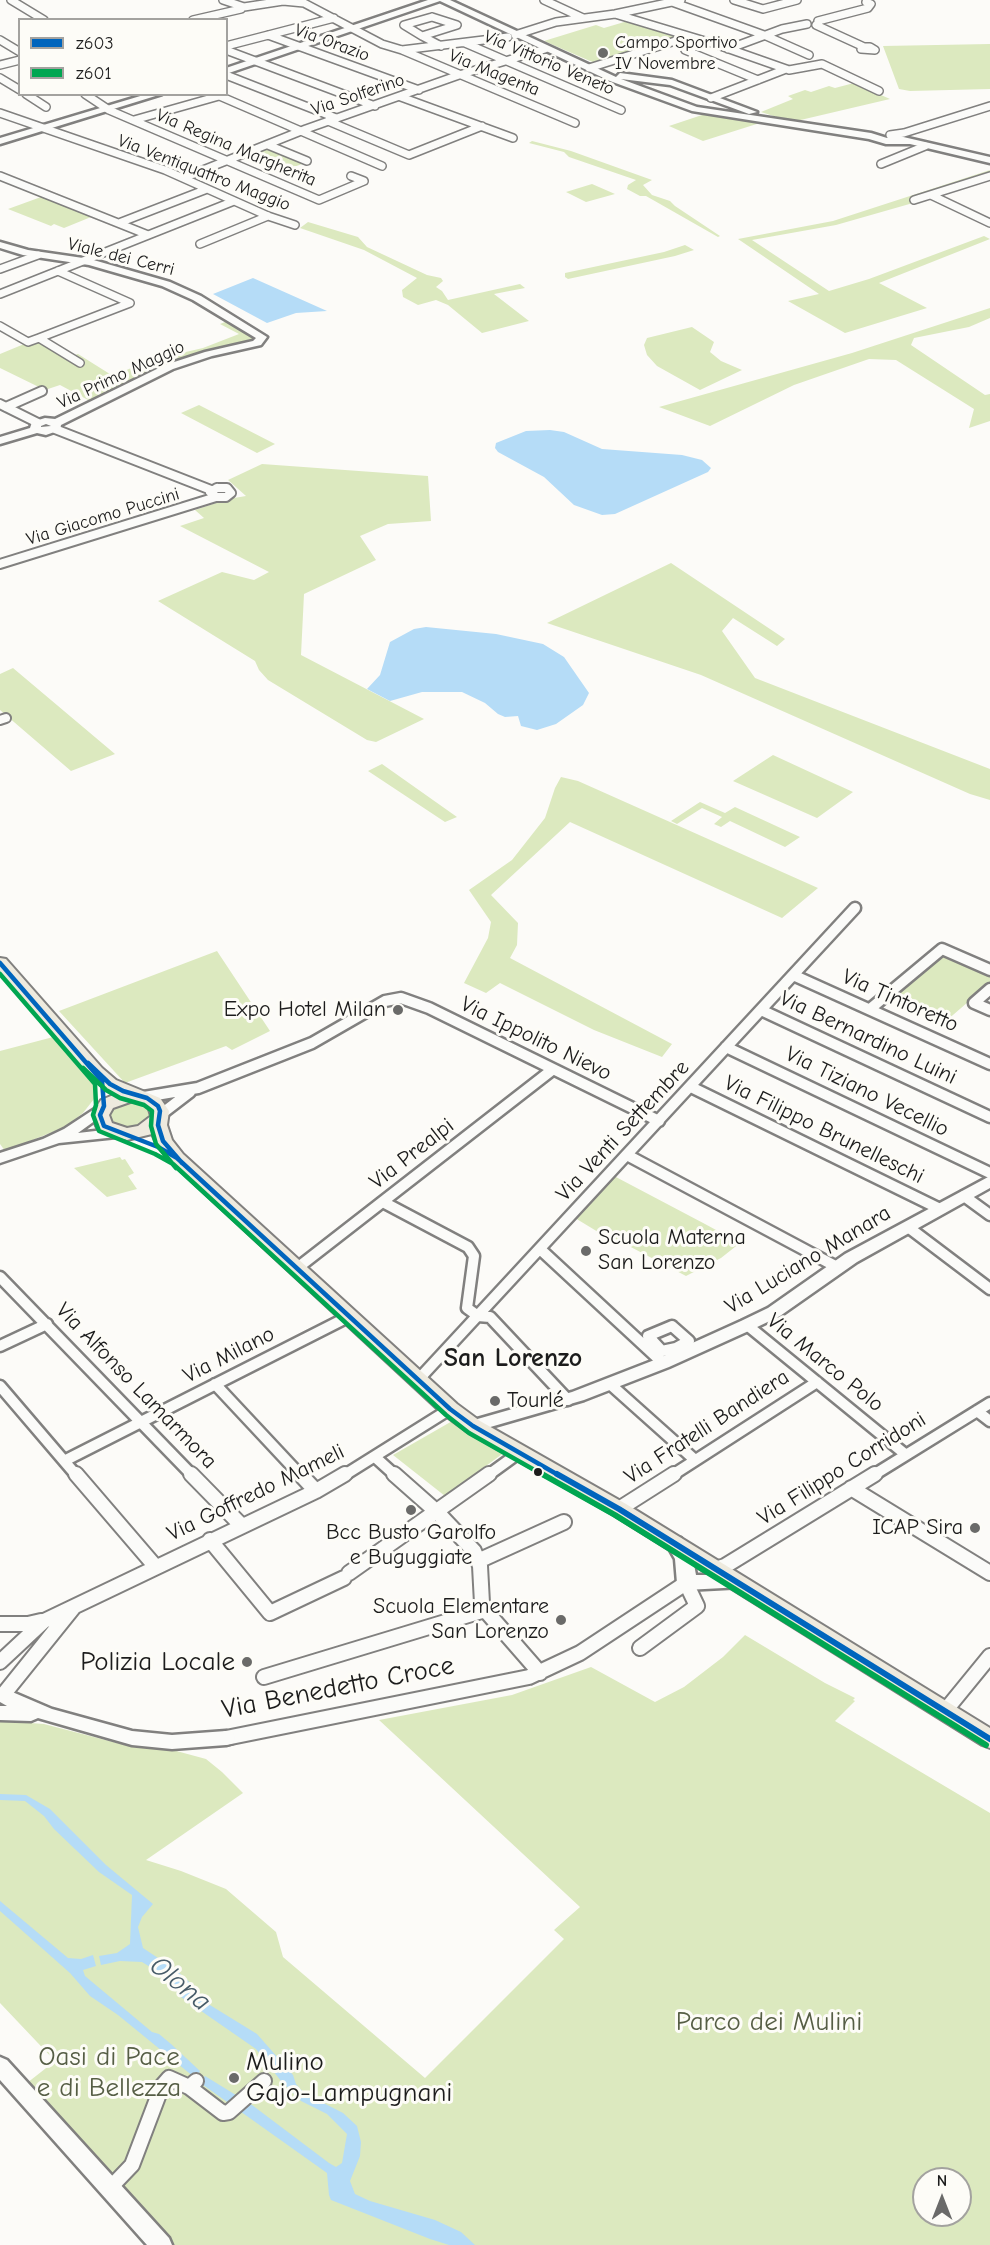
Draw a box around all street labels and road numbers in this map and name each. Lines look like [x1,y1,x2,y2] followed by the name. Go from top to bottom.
[292,19,372,67] street label: Via Orazio
[481,26,617,100] street label: Via Vittorio Veneto
[446,45,542,101] street label: Via Magenta
[309,69,407,121] street label: Via Solferino
[153,104,319,192] street label: Via Regina Margherita
[115,130,293,216] street label: Via Ventiquattro Maggio
[65,233,177,281] street label: Viale dei Cerri
[54,336,188,414] street label: Via Primo Maggio
[24,483,182,551] street label: Via Giacomo Puccini
[838,964,962,1038] street label: Via Tintoretto
[775,985,961,1091] street label: Via Bernardino Luini
[456,991,616,1087] street label: Via Ippolito Nievo
[781,1041,953,1143] street label: Via Tiziano Vecellio
[551,1055,695,1207] street label: Via Venti Settembre
[720,1070,928,1190] street label: Via Filippo Brunelleschi
[364,1113,460,1195] street label: Via Prealpi
[720,1200,896,1320] street label: Via Luciano Manara
[50,1298,222,1474] street label: Via Alfonso Lamarmora
[761,1308,889,1418] street label: Via Marco Polo
[179,1321,279,1389] street label: Via Milano
[620,1364,794,1490] street label: Via Fratelli Bandiera
[753,1407,931,1531] street label: Via Filippo Corridoni
[163,1439,349,1547] street label: Via Goffredo Mameli
[219,1650,457,1726] street label: Via Benedetto Croce

